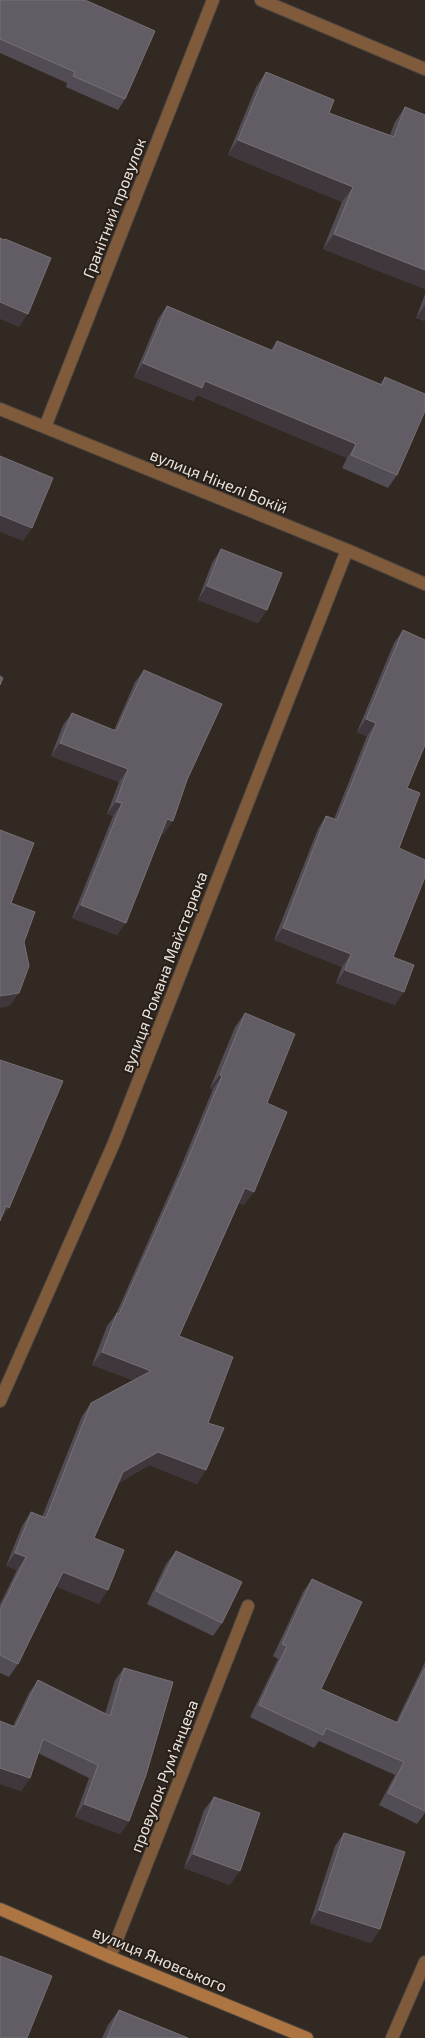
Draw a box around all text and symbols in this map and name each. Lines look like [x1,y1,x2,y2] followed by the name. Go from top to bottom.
[78,135,150,281] street label: Гранітний провулок
[147,444,291,518] street label: вулиця Нінелі Бокій
[116,869,212,1075] street label: вулиця Романа Майстерюка
[126,1697,202,1855] street label: провулок Румʼянцева
[90,1922,230,1996] street label: вулиця Яновського

